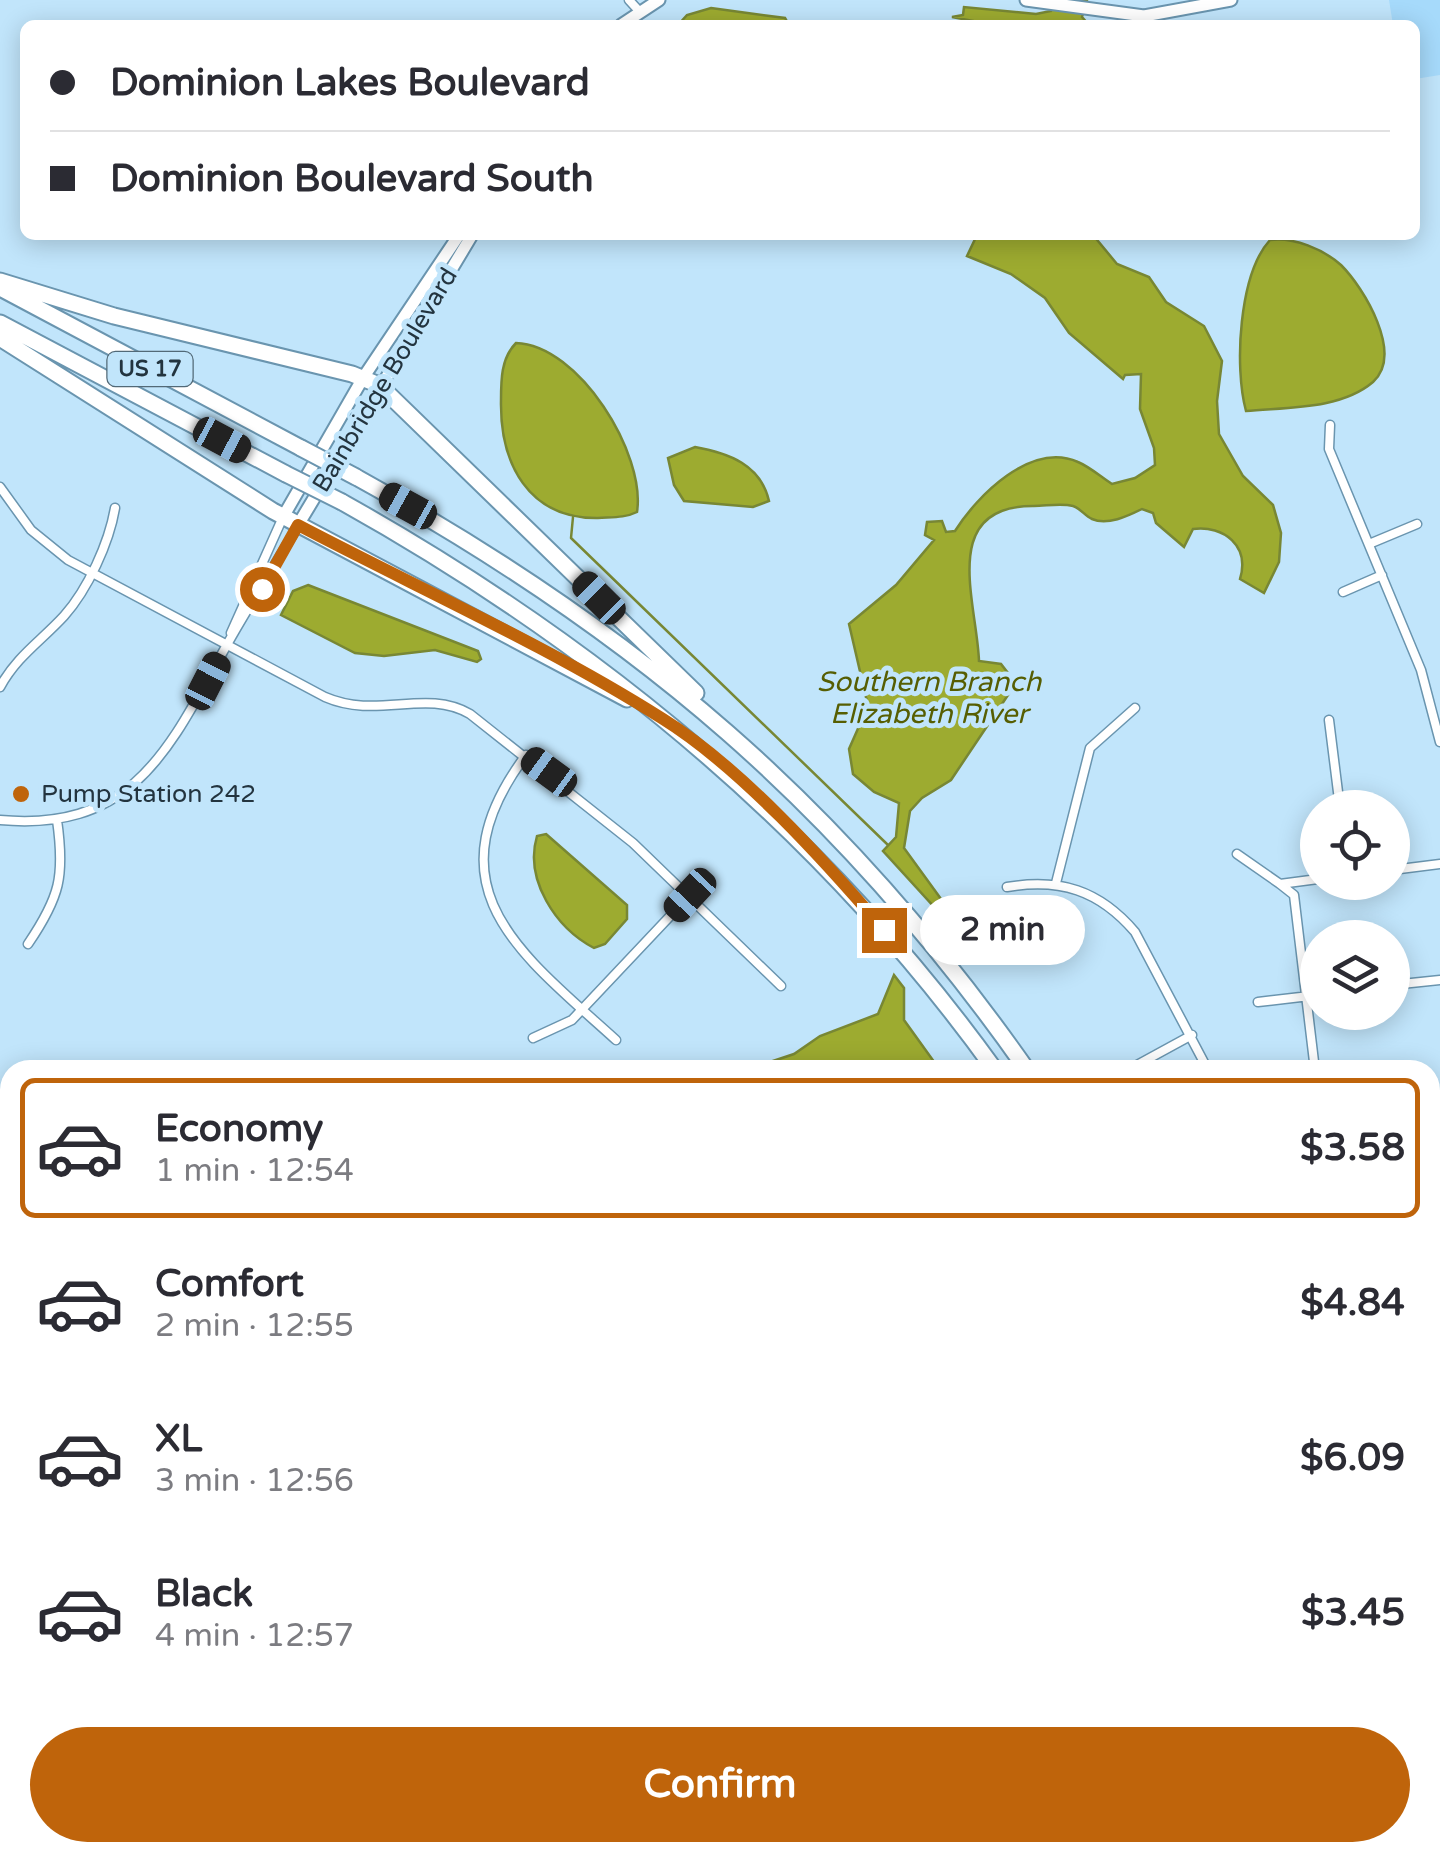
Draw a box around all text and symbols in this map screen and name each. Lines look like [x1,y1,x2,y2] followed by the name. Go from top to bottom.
[110,60,590,106] text: Dominion Lakes Boulevard
[110,156,594,202] text: Dominion Boulevard South
[306,262,464,498] street label: Bainbridge Boulevard
[108,352,192,386] road number: US 17
[188,413,256,467] car
[374,478,442,534] car
[567,566,631,630] car
[240,567,285,612] route start
[181,647,235,715] car
[817,665,1042,731] water label: Southern Branch Elizabeth River
[516,742,582,802] car
[41,779,256,809] place label: Pump Station 242
[10,783,32,805] marker: Pump Station 242
[1300,790,1410,1030] map controls
[1300,790,1410,900] button: locate
[659,863,721,927] car
[919,895,1084,965] callout: 2 min
[862,908,907,953] route end
[960,911,1045,949] text: 2 min
[1300,920,1410,1030] button: layers
[35,1103,125,1193] icon: car
[155,1106,323,1152] text: Economy
[1300,1125,1405,1171] text: $3.58
[155,1152,354,1190] text: 1 min · 12:54
[35,1258,125,1348] icon: car
[155,1261,304,1307] text: Comfort
[1300,1280,1405,1326] text: $4.84
[155,1307,354,1345] text: 2 min · 12:55
[35,1413,125,1503] icon: car
[155,1416,202,1462] text: XL
[1300,1435,1405,1481] text: $6.09
[155,1462,354,1500] text: 3 min · 12:56
[35,1568,125,1658] icon: car
[155,1571,253,1617] text: Black
[1301,1590,1405,1636] text: $3.45
[155,1617,354,1655] text: 4 min · 12:57
[30,1727,1410,1842] button: Confirm

